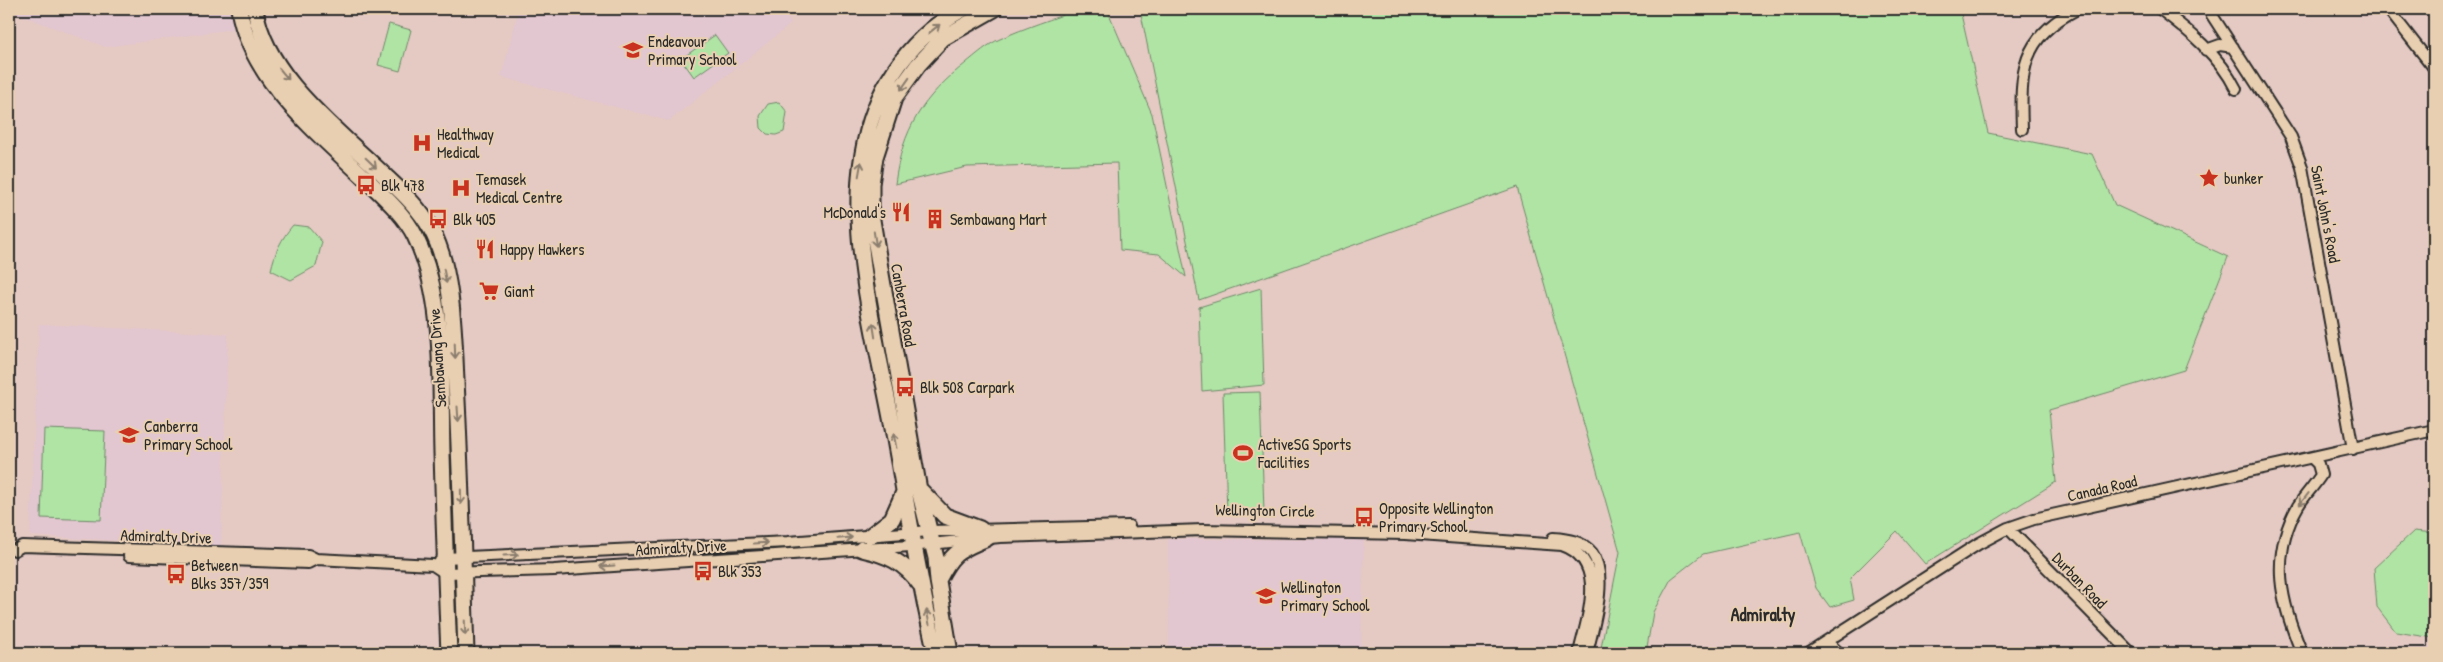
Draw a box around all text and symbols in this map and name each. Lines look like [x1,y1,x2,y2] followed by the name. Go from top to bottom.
[927,23,940,34] one-way arrow
[648,30,737,70] place label: Endeavour Primary School
[622,39,644,61] school or university icon: Endeavour Primary School
[278,67,289,80] one-way arrow
[900,77,910,91] one-way arrow
[437,123,494,163] place label: Healthway Medical
[411,132,433,154] hospital icon: Healthway Medical
[365,157,377,169] one-way arrow
[856,161,866,177] one-way arrow
[2306,163,2346,265] street label: Saint John's Road
[2198,167,2220,189] place icon: bunker
[2224,167,2263,189] place label: bunker
[476,168,563,208] place label: Temasek Medical Centre
[355,174,377,196] bus stop icon: Blk 478
[381,174,425,196] place label: Blk 478
[450,177,472,199] hospital icon: Temasek Medical Centre
[823,201,886,223] place label: McDonald's
[890,201,912,223] restaurant icon: McDonald's
[427,208,449,230] bus stop icon: Blk 405
[453,208,496,230] place label: Blk 405
[924,208,946,230] building icon: Sembawang Mart
[950,208,1047,230] place label: Sembawang Mart
[871,231,881,247] one-way arrow
[474,238,496,260] restaurant icon: Happy Hawkers
[500,238,584,260] place label: Happy Hawkers
[886,262,922,348] street label: Canberra Road
[441,267,451,283] one-way arrow
[478,280,500,302] supermarket icon: Giant
[504,280,535,302] place label: Giant
[423,307,451,408] street label: Sembawang Drive
[869,322,879,338] one-way arrow
[451,343,460,359] one-way arrow
[894,376,916,398] bus stop icon: Blk 508 Carpark
[920,376,1015,398] place label: Blk 508 Carpark
[454,406,463,422] one-way arrow
[144,415,233,455] place label: Canberra Primary School
[118,424,140,446] school or university icon: Canberra Primary School
[890,433,900,449] one-way arrow
[1257,433,1351,473] place label: ActiveSG Sports Facilities
[1232,442,1254,464] sports icon: ActiveSG Sports Facilities
[2065,469,2139,507] street label: Canada Road
[456,488,466,504] one-way arrow
[2298,492,2309,505] one-way arrow
[1379,497,1494,537] place label: Opposite Wellington Primary School
[1215,498,1315,522] street label: Wellington Circle
[1353,506,1375,528] bus stop icon: Opposite Wellington Primary School
[120,523,213,549] street label: Admiralty Drive
[837,533,853,543] one-way arrow
[635,534,728,560] street label: Admiralty Drive
[753,539,769,548] one-way arrow
[2048,547,2112,613] street label: Durban Road
[503,551,519,560] one-way arrow
[191,554,268,594] place label: Between Blks 357/359
[692,560,714,582] bus stop icon: Blk 353
[718,560,762,582] place label: Blk 353
[599,562,615,571] one-way arrow
[165,563,187,585] bus stop icon: Between Blks 357/359
[1281,576,1370,616] place label: Wellington Primary School
[1255,585,1277,607] school or university icon: Wellington Primary School
[1731,602,1796,628] district label: Admiralty
[923,609,932,625] one-way arrow
[461,620,470,636] one-way arrow

